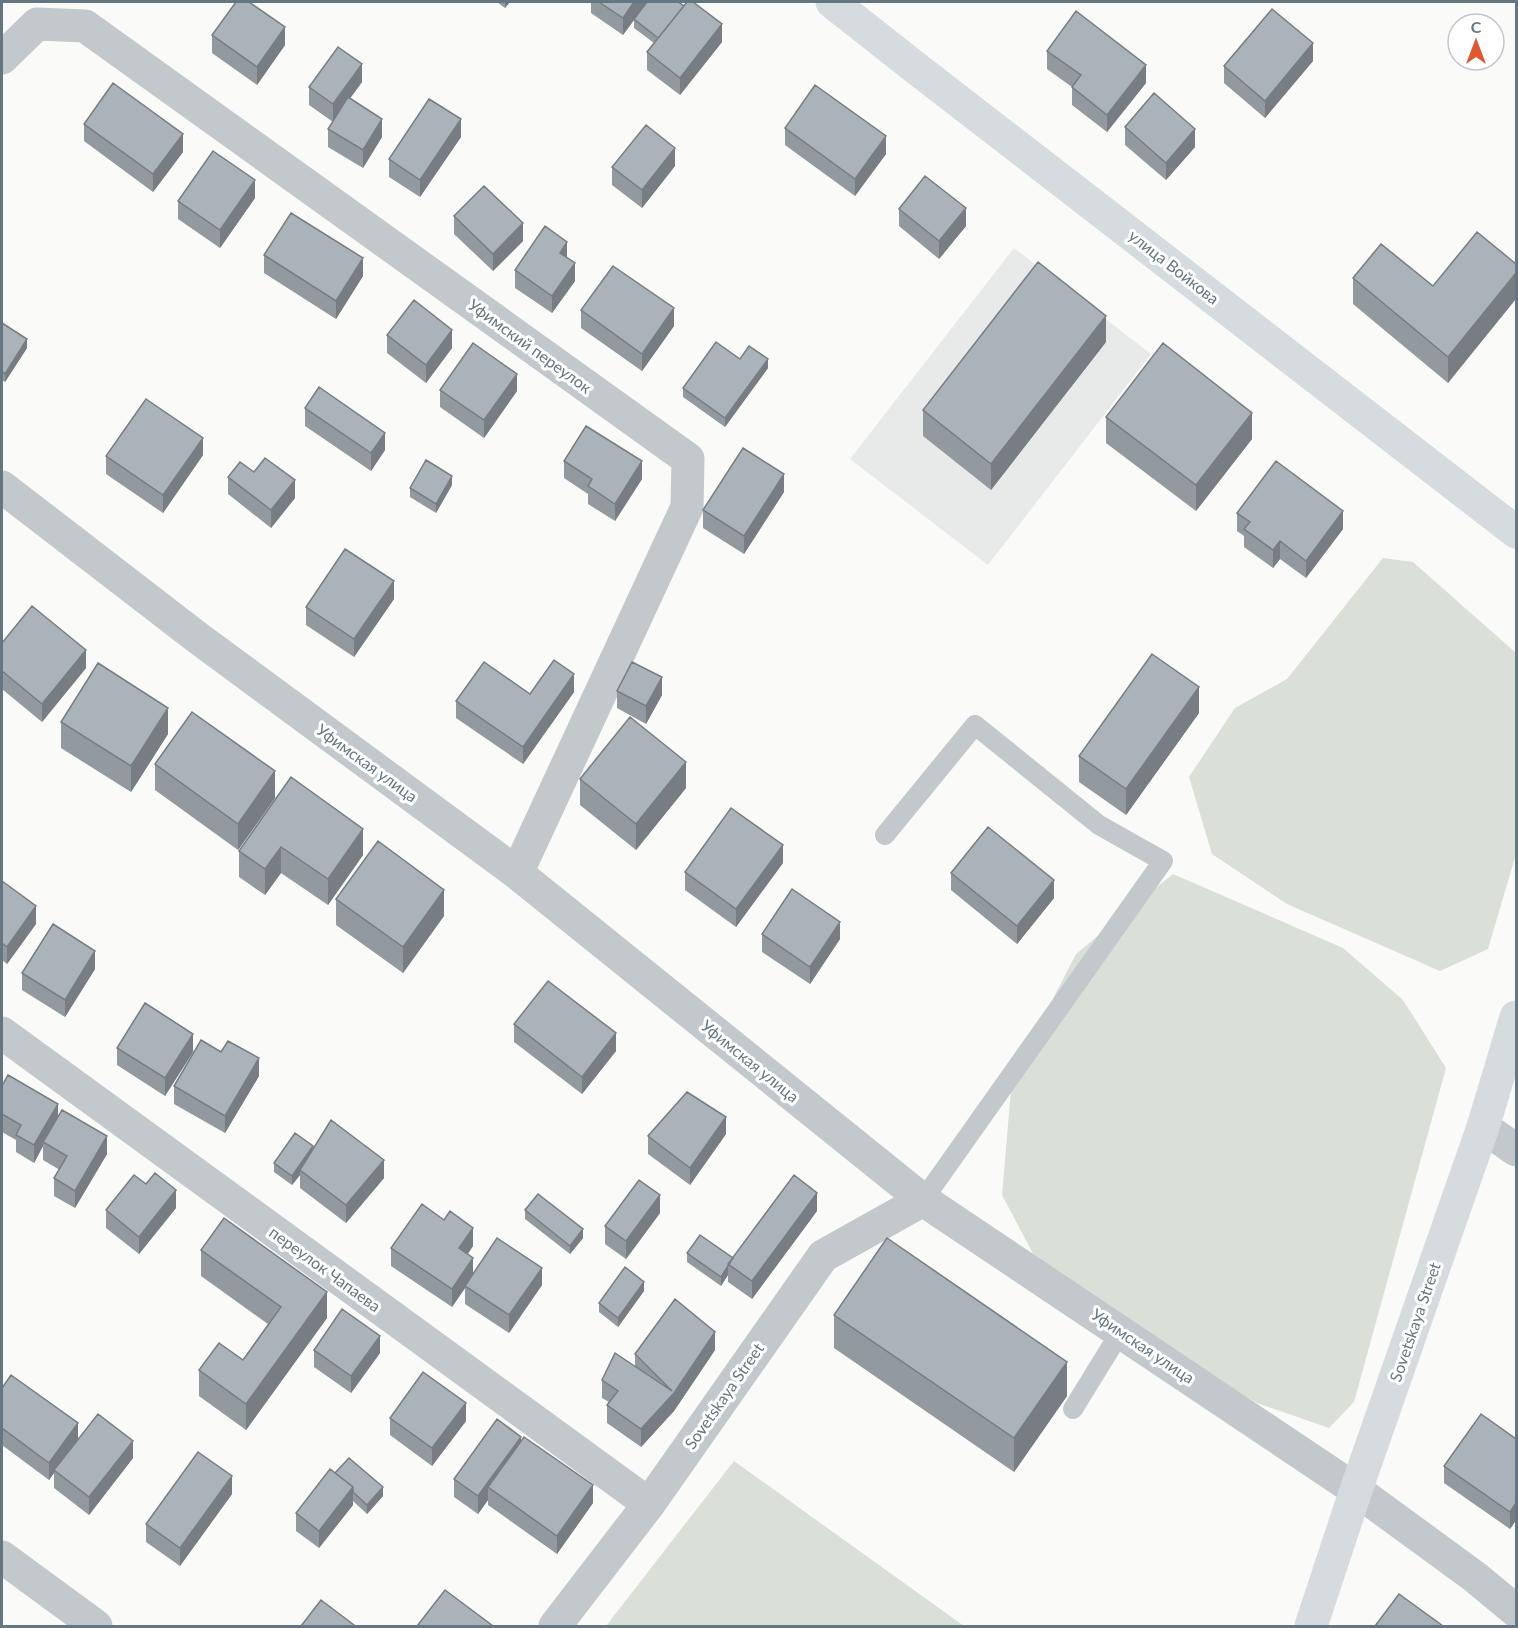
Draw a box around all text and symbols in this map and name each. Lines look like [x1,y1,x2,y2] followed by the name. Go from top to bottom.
[1446,12,1506,72] north arrow
[1471,17,1482,36] text: С
[1125,225,1223,308] street label: улица Войкова
[465,295,596,397] street label: Уфимский переулок
[313,720,421,806] street label: Уфимская улица
[698,1015,803,1106] street label: Уфимская улица
[266,1222,385,1315] street label: переулок Чапаева
[1385,1260,1444,1384] street label: Sovetskaya Street
[1088,1304,1198,1387] street label: Уфимская улица
[680,1339,767,1452] street label: Sovetskaya Street

